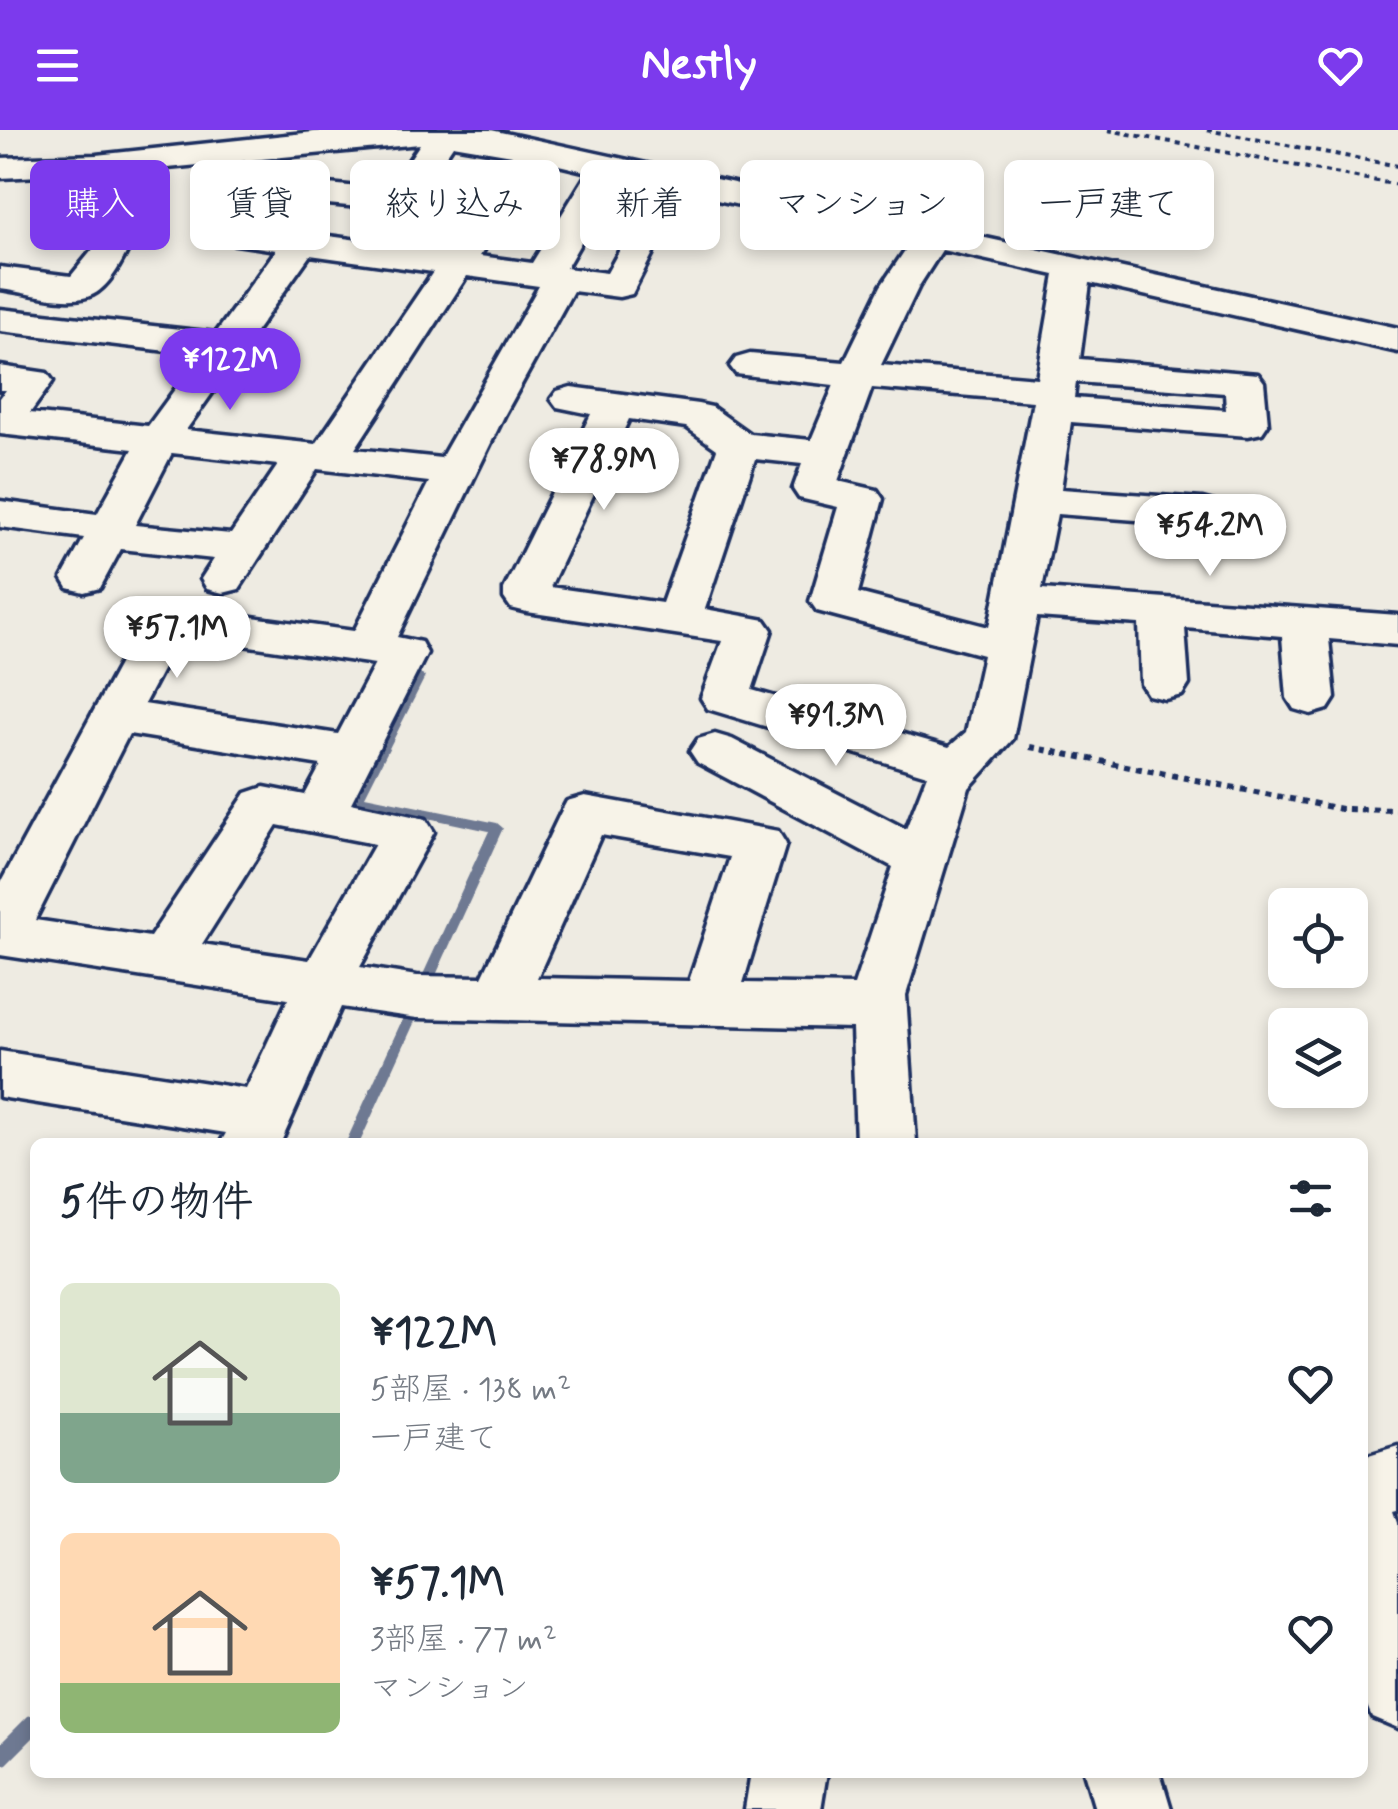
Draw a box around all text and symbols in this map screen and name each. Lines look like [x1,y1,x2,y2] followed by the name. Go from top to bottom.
[641,36,757,95] text: Nestly
[30,38,85,93] icon: menu
[1313,38,1368,93] icon: heart
[30,160,170,250] chip: 購入
[190,160,330,250] chip: 賃貸
[350,160,560,250] chip: 絞り込み
[580,160,720,250] chip: 新着
[740,160,984,250] chip: マンション
[1004,160,1214,250] chip: 一戸建て
[160,328,300,413] pin: ¥122M
[182,339,278,381] text: ¥122M
[523,428,685,513] pin: ¥78.9M
[551,439,657,481] text: ¥78.9M
[1129,494,1291,579] pin: ¥54.2M
[1156,505,1264,547] text: ¥54.2M
[96,596,258,681] pin: ¥57.1M
[126,607,228,649] text: ¥57.1M
[755,684,917,769] pin: ¥91.3M
[787,695,885,737] text: ¥91.3M
[1268,888,1368,1108] map controls
[1268,888,1368,988] button: locate
[1268,1008,1368,1108] button: layers
[1283,1171,1338,1226] icon: filters
[60,1176,253,1231] text: 5件の物件
[370,1307,497,1362] text: ¥122M
[140,1323,260,1443] icon: home
[1283,1356,1338,1411] icon: heart
[370,1369,571,1411] text: 5部屋 · 138 m²
[370,1418,498,1460] text: 一戸建て
[370,1557,505,1612] text: ¥57.1M
[140,1573,260,1693] icon: home
[1283,1606,1338,1661] icon: heart
[370,1619,557,1661] text: 3部屋 · 77 m²
[370,1668,529,1710] text: マンション

